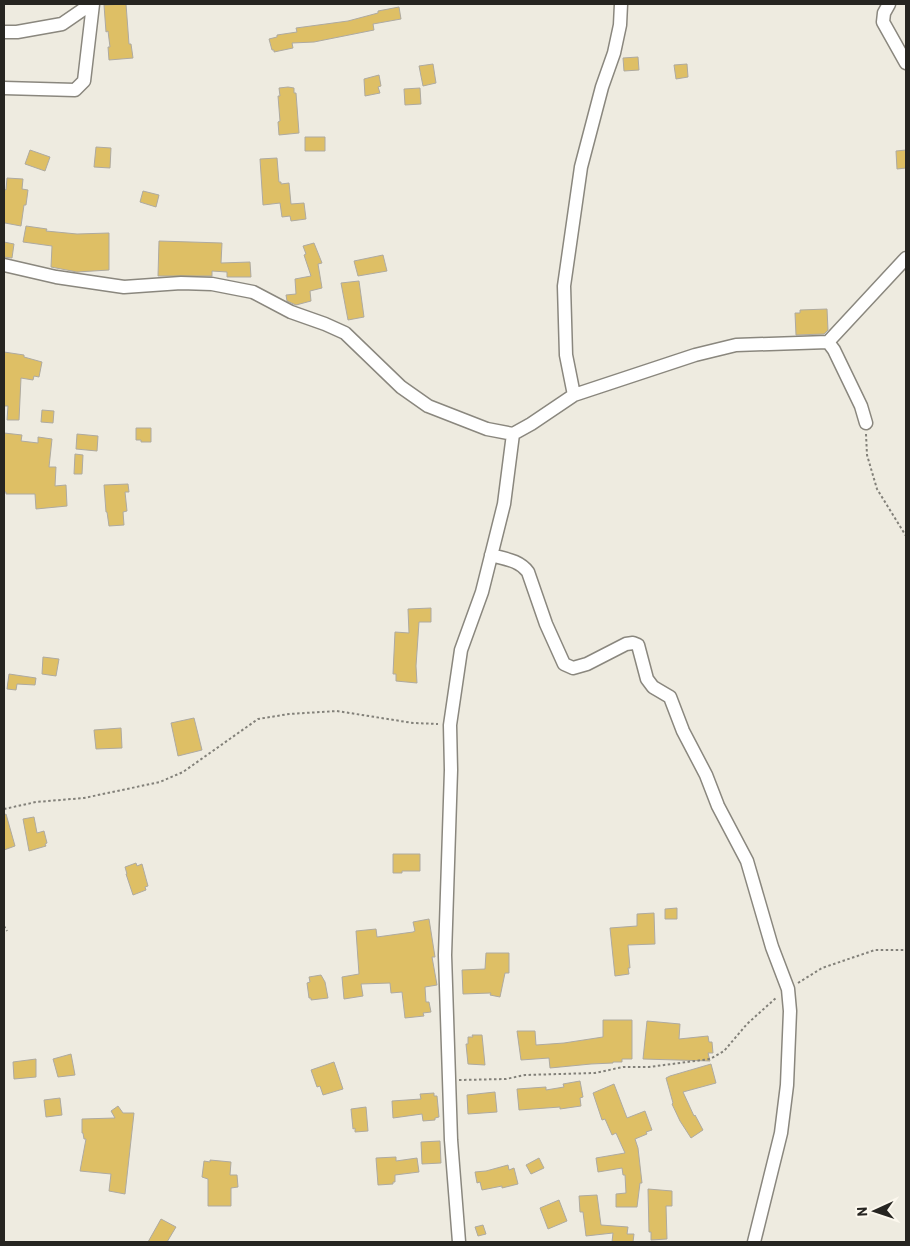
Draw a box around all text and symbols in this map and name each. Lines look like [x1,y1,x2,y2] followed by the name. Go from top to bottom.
[850,1186,900,1236] north arrow
[853,1207,870,1217] text: N

